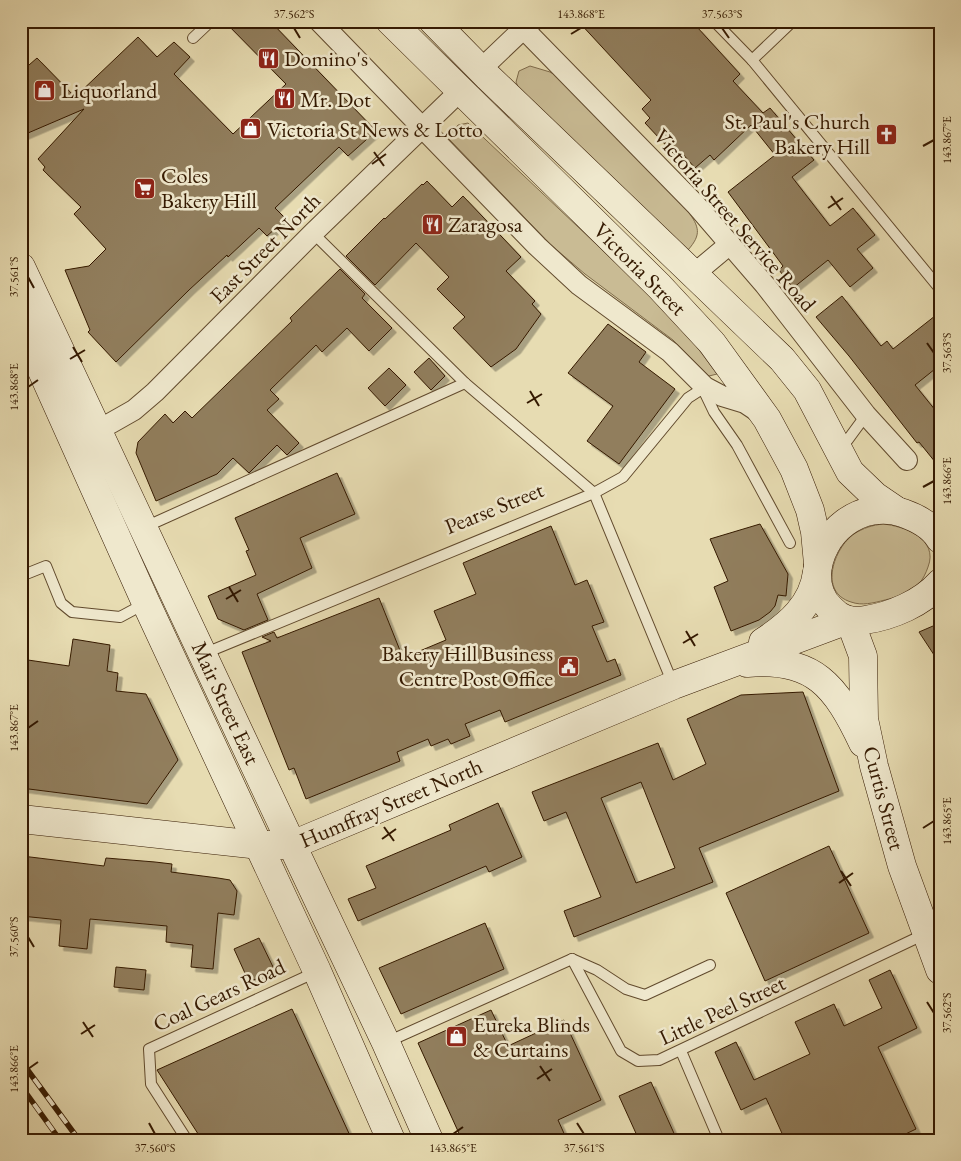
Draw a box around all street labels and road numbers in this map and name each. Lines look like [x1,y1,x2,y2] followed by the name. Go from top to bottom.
[647,122,823,318] street label: Victoria Street Service Road
[203,186,327,310] street label: East Street North
[587,216,693,322] street label: Victoria Street
[440,475,548,541] street label: Pearse Street
[185,637,267,769] street label: Mair Street East
[856,743,912,853] street label: Curtis Street
[295,751,487,855] street label: Humffray Street North
[148,951,291,1038] street label: Coal Gears Road
[654,968,790,1052] street label: Little Peel Street

